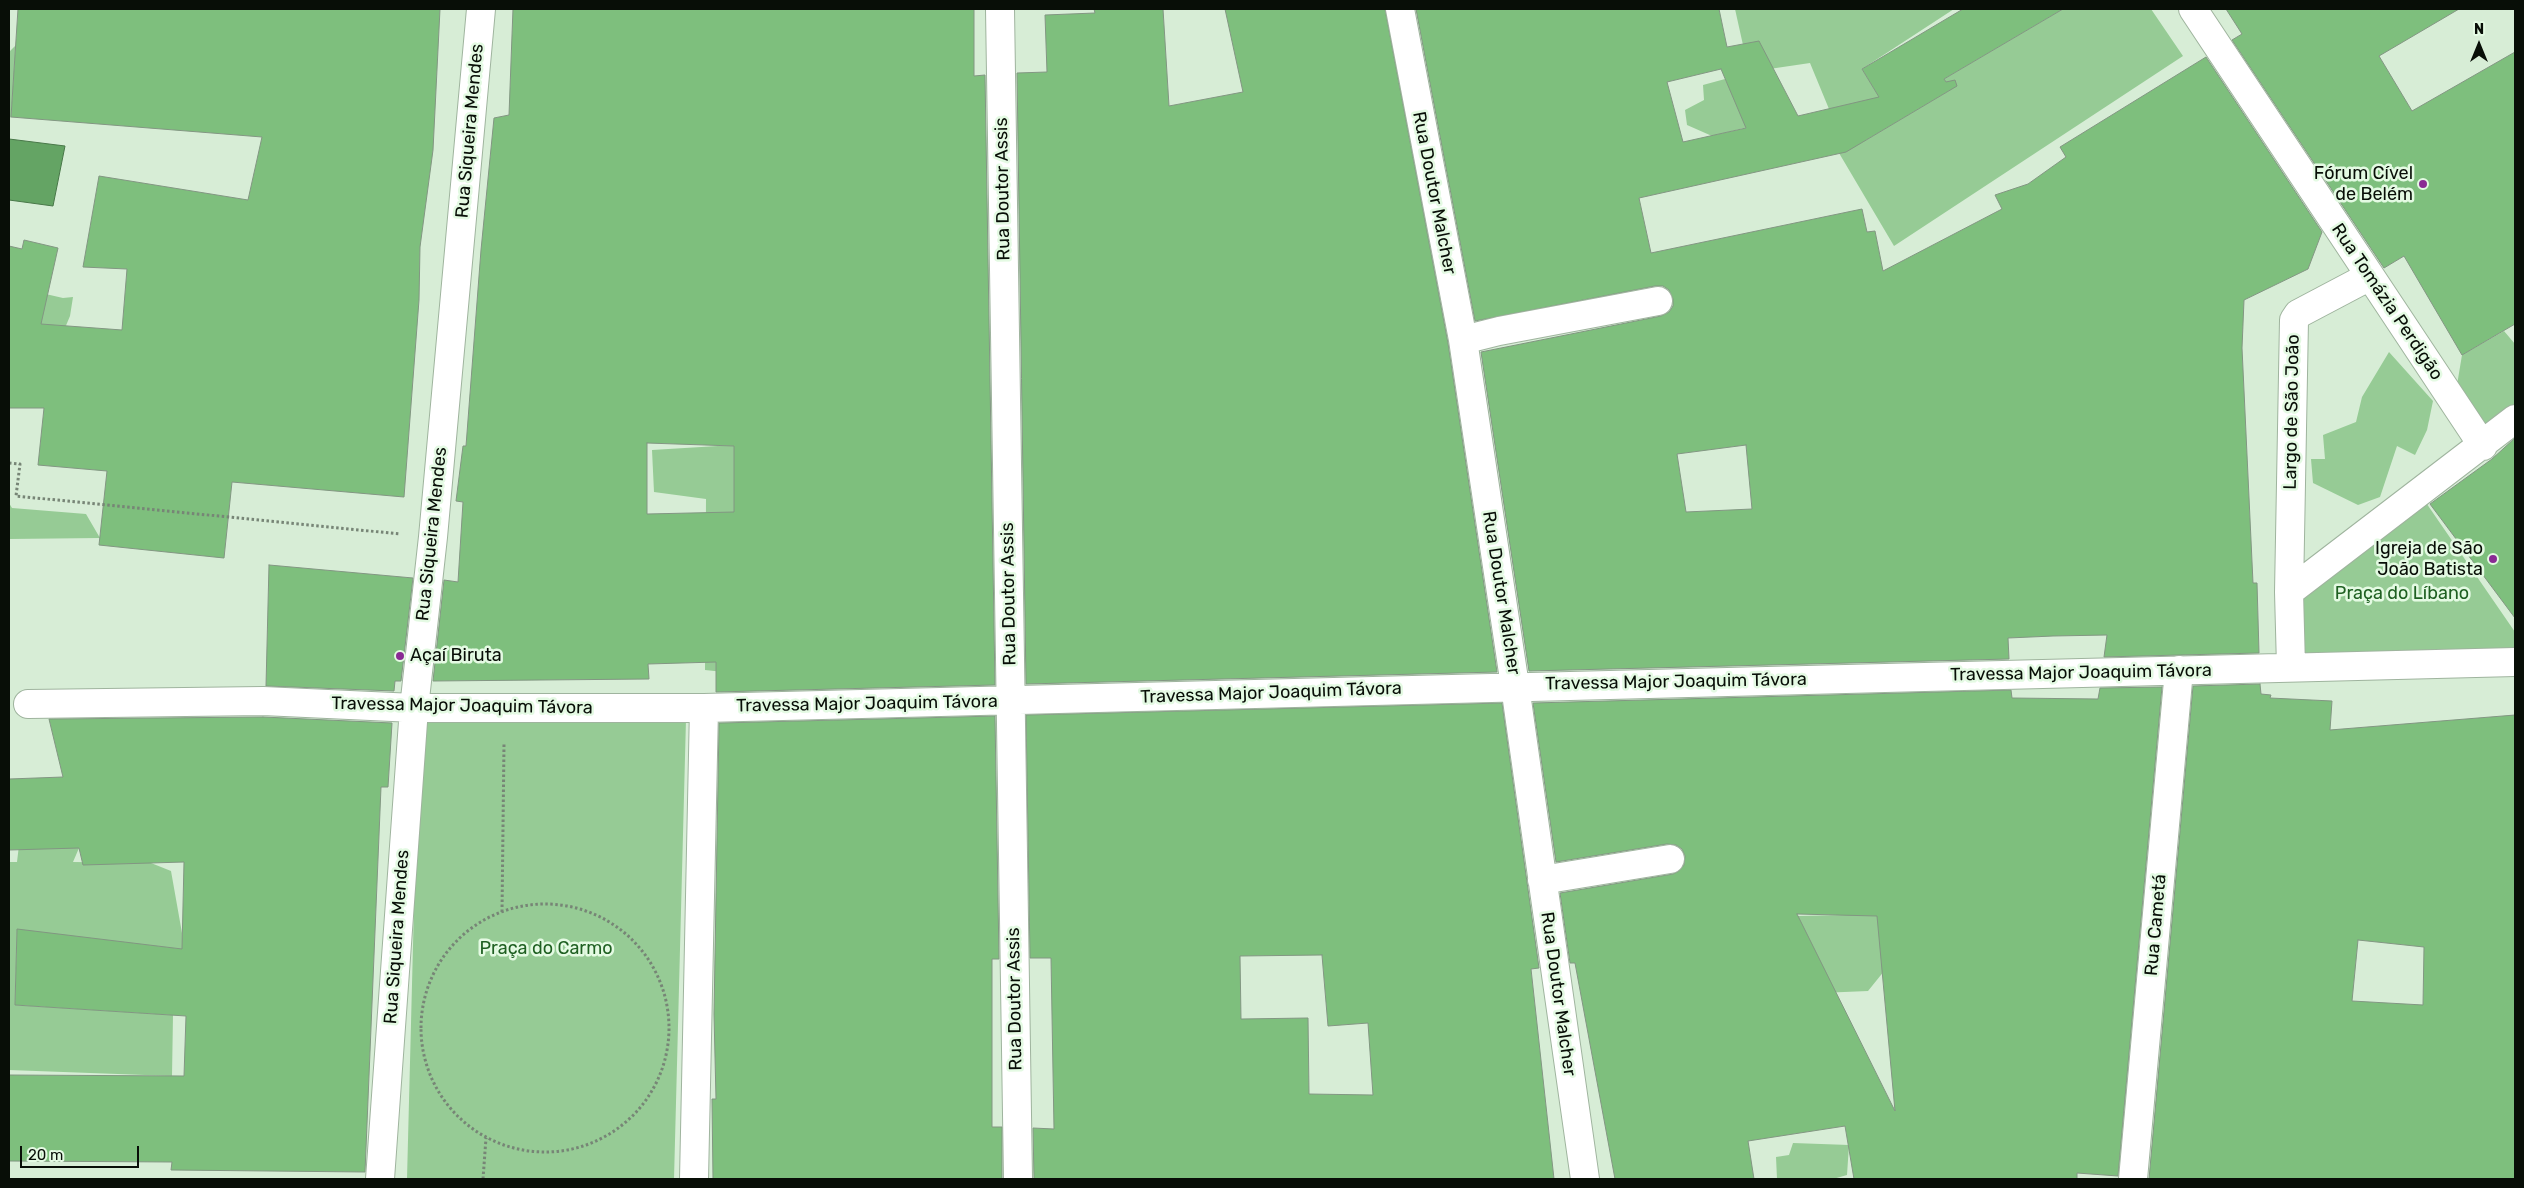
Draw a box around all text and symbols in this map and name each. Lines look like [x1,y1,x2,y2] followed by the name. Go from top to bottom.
[2454,20,2504,70] north arrow
[2474,21,2484,38] text: N
[452,43,488,219] street label: Rua Siqueira Mendes
[1408,110,1460,276] street label: Rua Doutor Malcher
[991,117,1015,261] street label: Rua Doutor Assis
[2314,163,2413,205] place label: Fórum Cível de Belém
[2417,178,2429,190] marker: Fórum Cível de Belém
[2327,220,2447,384] street label: Rua Tomázia Perdigão
[2280,334,2304,490] street label: Largo de São João
[412,446,452,622] street label: Rua Siqueira Mendes
[1477,510,1525,676] street label: Rua Doutor Malcher
[997,522,1021,666] street label: Rua Doutor Assis
[2375,538,2483,580] place label: Igreja de São João Batista
[2487,553,2499,565] marker: Igreja de São João Batista
[2335,583,2469,605] park label: Praça do Líbano
[410,645,502,667] place label: Açaí Biruta
[394,650,406,662] marker: Açaí Biruta
[1950,660,2212,686] street label: Travessa Major Joaquim Távora
[1545,669,1807,695] street label: Travessa Major Joaquim Távora
[1140,678,1402,708] street label: Travessa Major Joaquim Távora
[736,691,998,717] street label: Travessa Major Joaquim Távora
[331,693,593,719] street label: Travessa Major Joaquim Távora
[380,849,414,1025] street label: Rua Siqueira Mendes
[2141,873,2171,977] street label: Rua Cametá
[1536,911,1580,1077] street label: Rua Doutor Malcher
[1003,927,1027,1071] street label: Rua Doutor Assis
[479,938,613,960] park label: Praça do Carmo
[22,1136,141,1168] scale bar
[28,1146,63,1164] text: 20 m

